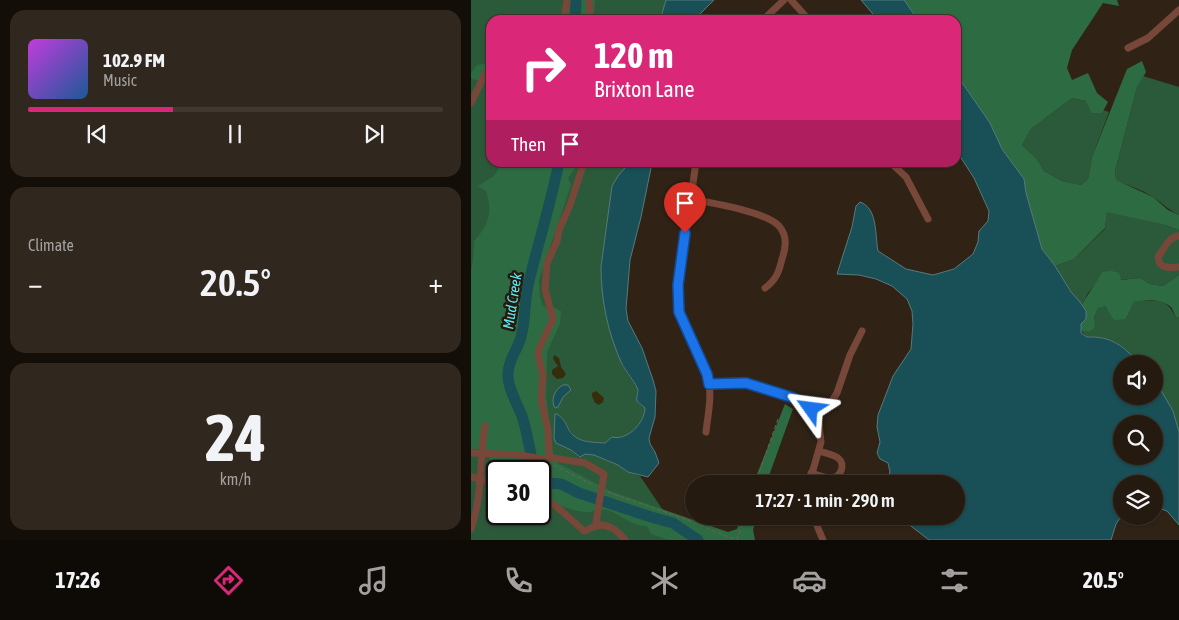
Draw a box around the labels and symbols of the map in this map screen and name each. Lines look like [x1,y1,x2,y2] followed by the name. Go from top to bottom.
[664,182,706,233] pin
[499,271,525,331] water label: Mud Creek
[784,382,836,434] position arrow
[486,460,551,525] speed limit sign: 30

